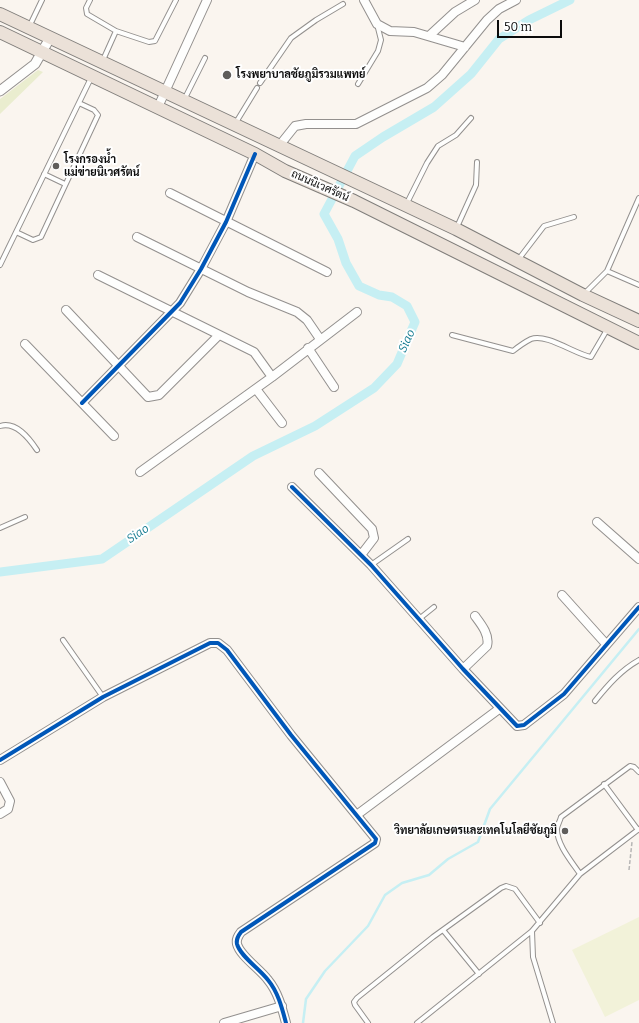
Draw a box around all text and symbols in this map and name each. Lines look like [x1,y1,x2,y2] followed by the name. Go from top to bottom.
[499,12,564,38] scale bar
[504,20,532,34] text: 50 m
[236,68,365,82] place label: โรงพยาบาลชัยภูมิรวมแพทย์
[221,69,233,81] marker: โรงพยาบาลชัยภูมิรวมแพทย์
[64,153,140,179] place label: โรงกรองน้ำ แม่ข่ายนิเวศรัตน์
[51,161,61,171] marker: โรงกรองน้ำ แม่ข่ายนิเวศรัตน์
[289,167,351,205] street label: ถนนนิเวศรัตน์
[396,327,418,355] water label: Siao
[124,521,152,547] water label: Siao
[394,824,557,838] place label: วิทยาลัยเกษตรและเทคโนโลยีชัยภูมิ
[560,826,570,836] marker: วิทยาลัยเกษตรและเทคโนโลยีชัยภูมิ

